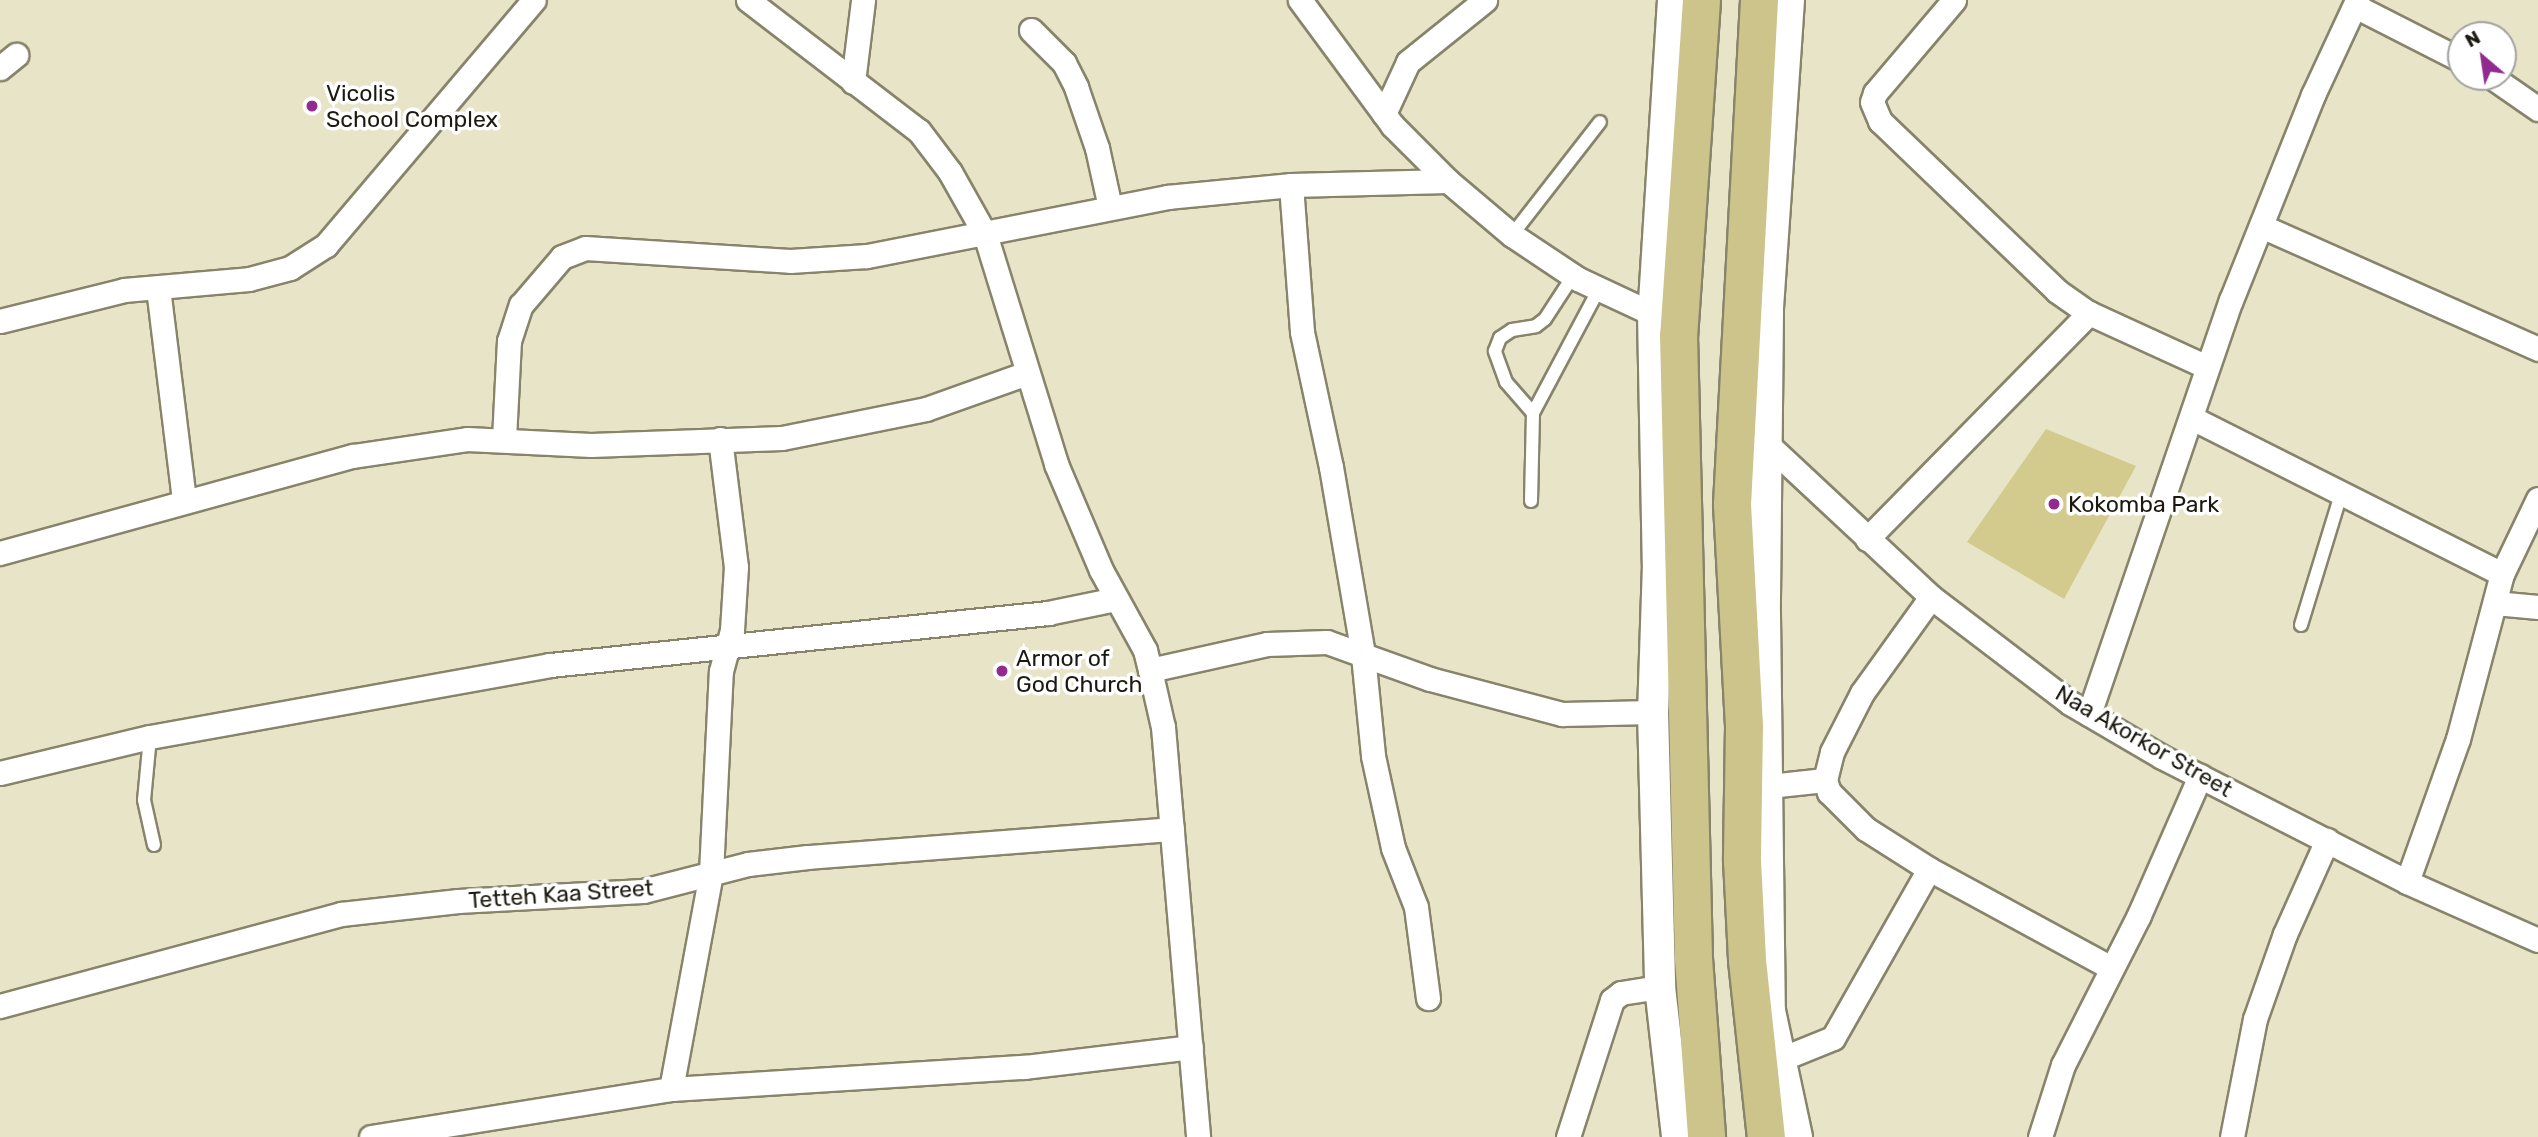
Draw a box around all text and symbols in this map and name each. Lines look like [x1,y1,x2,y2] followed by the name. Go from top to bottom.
[2447,21,2517,91] north arrow
[2461,26,2484,52] text: N
[326,79,498,133] place label: Vicolis School Complex
[304,98,320,114] marker: Vicolis School Complex
[2068,490,2219,518] place label: Kokomba Park
[2046,496,2062,512] marker: Kokomba Park
[1016,644,1143,698] place label: Armor of God Church
[994,663,1010,679] marker: Armor of God Church
[2050,679,2238,803] street label: Naa Akorkor Street
[467,874,655,914] street label: Tetteh Kaa Street

